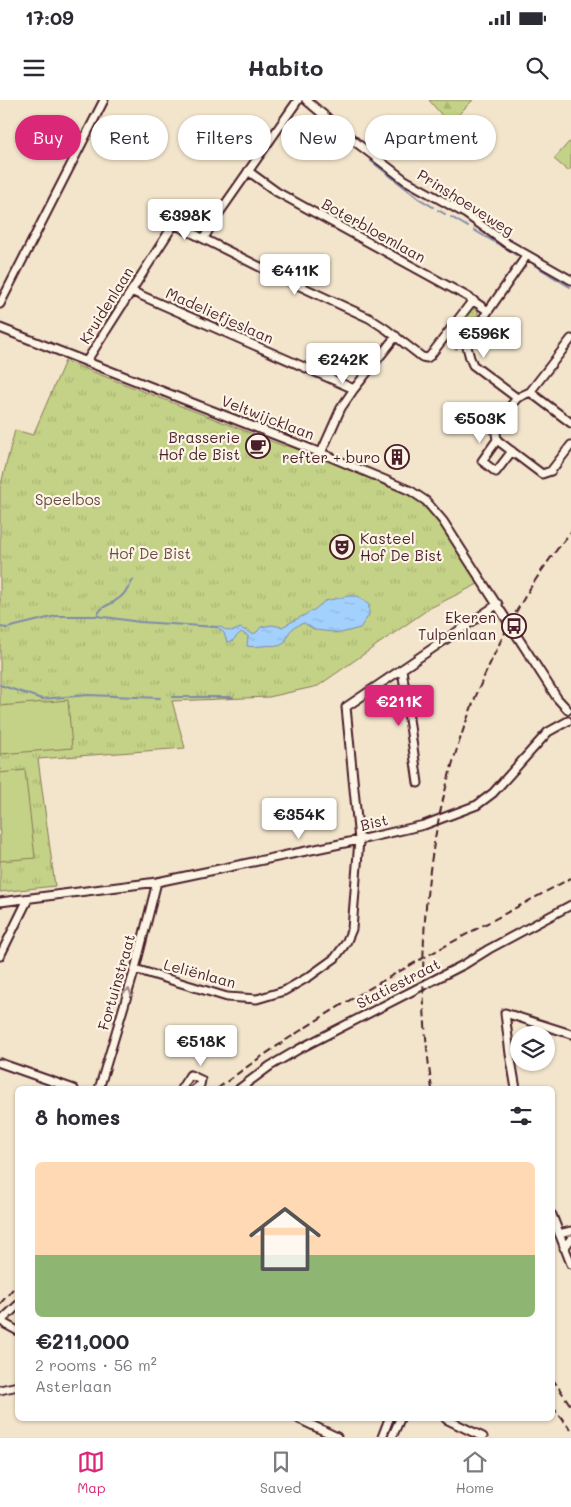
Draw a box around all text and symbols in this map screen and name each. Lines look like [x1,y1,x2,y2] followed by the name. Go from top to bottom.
[25,5,74,30] text: 17:09
[248,53,323,82] text: Habito
[20,54,48,82] icon: menu
[523,54,551,82] icon: search
[15,115,81,160] chip: Buy
[91,115,168,160] chip: Rent
[178,115,271,160] chip: Filters
[281,115,355,160] chip: New
[365,115,496,160] chip: Apartment
[414,164,518,240] street label: Prinshoeveweg
[318,193,430,267] street label: Boterbloemlaan
[150,198,220,241] pin: €398K
[159,204,211,225] text: €398K
[260,254,330,296] pin: €411K
[271,259,319,280] text: €411K
[74,263,138,347] street label: Kruidenlaan
[163,282,277,348] street label: Madeliefjeslaan
[449,316,519,359] pin: €596K
[458,322,510,343] text: €596K
[308,342,378,385] pin: €242K
[317,348,369,369] text: €242K
[219,390,317,444] street label: Veltwijcklaan
[445,402,515,444] pin: €503K
[454,407,506,428] text: €503K
[158,427,240,464] place label: Brasserie Hof de Bist
[245,433,271,459] cafe icon: Brasserie Hof de Bist
[384,444,410,470] building icon: refter + buro
[282,447,380,467] place label: refter + buro
[35,489,101,509] park label: Speelbos
[360,528,442,565] place label: Kasteel Hof De Bist
[329,534,355,560] theatre icon: Kasteel Hof De Bist
[109,543,191,563] park label: Hof De Bist
[418,607,496,644] place label: Ekeren Tulpenlaan
[501,613,527,639] bus stop icon: Ekeren Tulpenlaan
[364,684,434,727] pin: €211K
[376,690,422,711] text: €211K
[264,798,334,840] pin: €354K
[273,803,325,824] text: €354K
[358,809,390,835] street label: Bist
[93,932,139,1032] street label: Fortuinstraat
[353,953,443,1013] street label: Statiestraat
[162,954,238,992] street label: Leliënlaan
[123,988,133,996] one-way arrow
[166,1024,236,1067] pin: €518K
[510,1026,555,1071] map controls
[510,1026,555,1071] button: layers
[176,1030,226,1051] text: €518K
[507,1102,535,1130] icon: filters
[35,1103,120,1130] text: 8 homes
[240,1194,330,1284] icon: home
[35,1327,129,1354] text: €211,000
[35,1354,157,1375] text: 2 rooms · 56 m²
[35,1375,112,1396] text: Asterlaan
[77,1448,106,1497] tab: Map
[260,1448,301,1497] tab: Saved
[456,1448,494,1497] tab: Home

